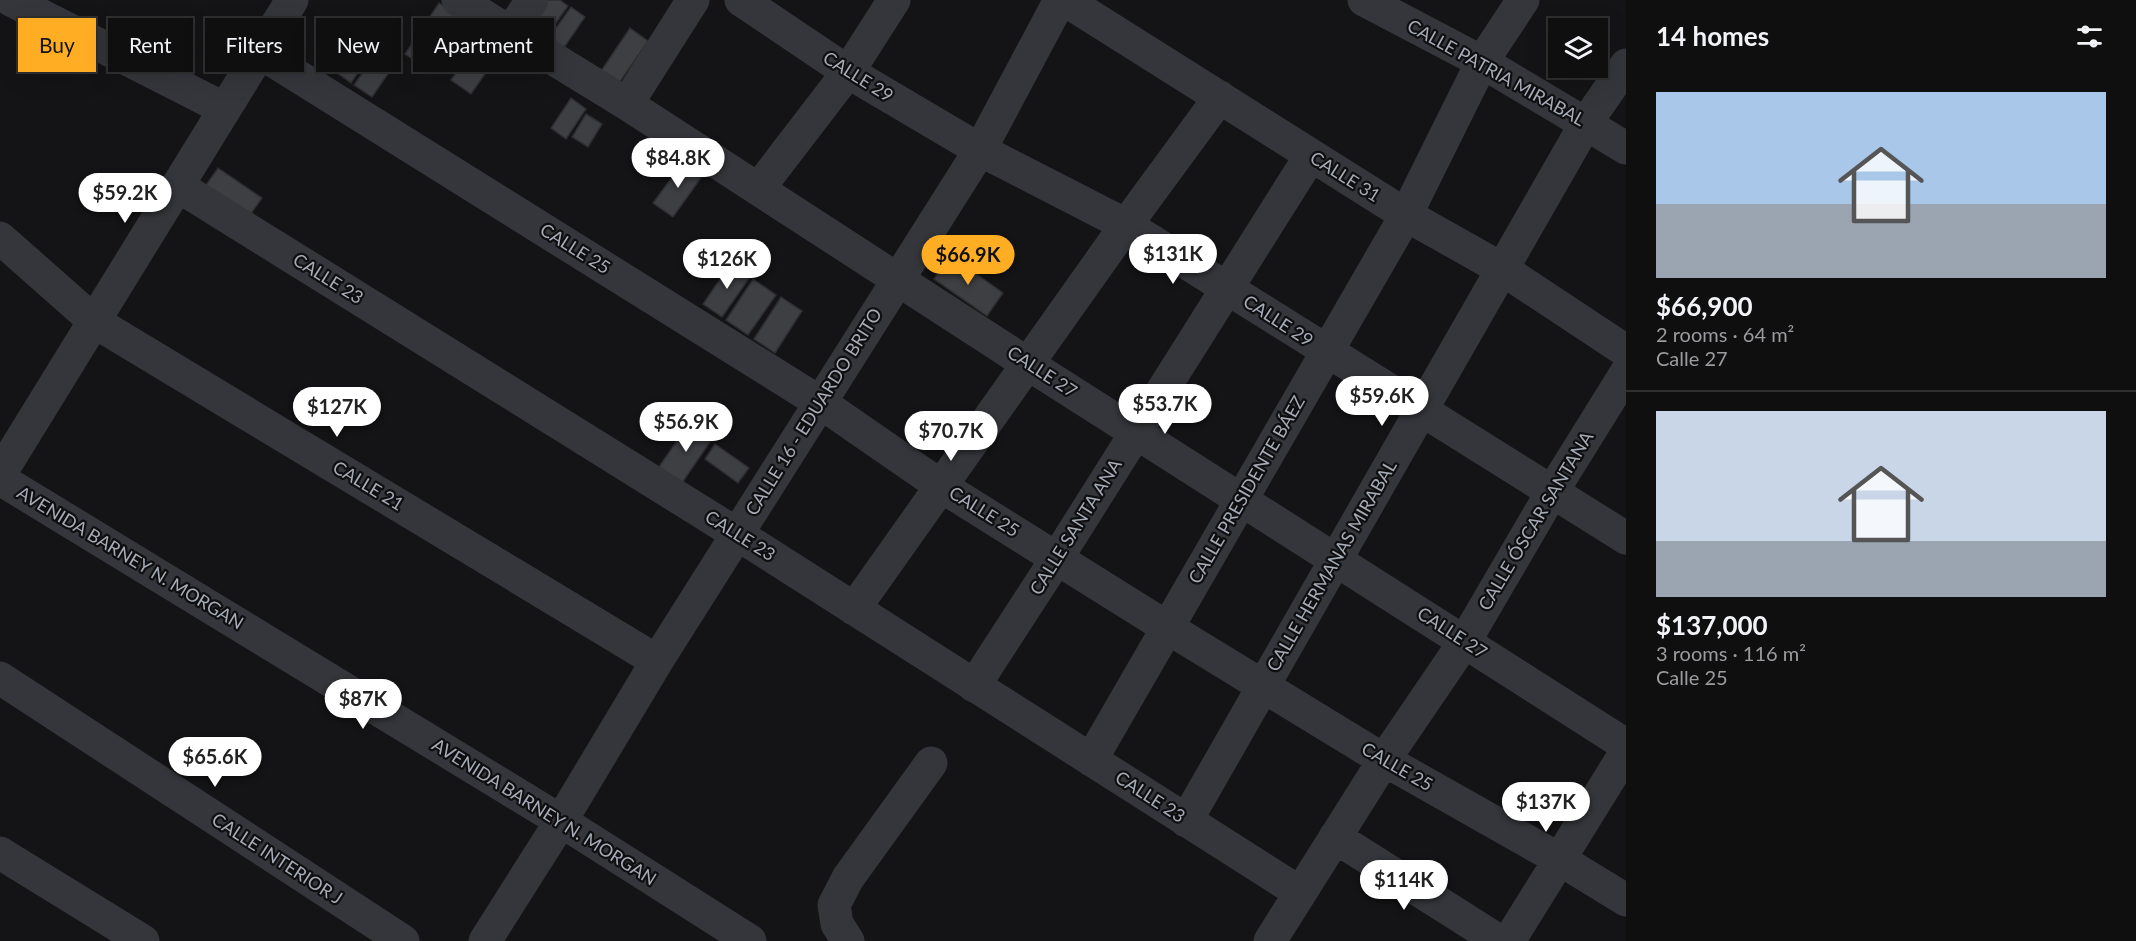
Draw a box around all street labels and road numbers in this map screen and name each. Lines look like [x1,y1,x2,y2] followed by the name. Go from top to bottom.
[1404,14,1589,130] street label: CALLE PATRIA MIRABAL
[819,46,898,106] street label: CALLE 29
[1306,146,1385,206] street label: CALLE 31
[536,218,615,278] street label: CALLE 25
[289,248,368,308] street label: CALLE 23
[1240,290,1317,351] street label: CALLE 29
[740,304,886,519] street label: CALLE 16 - EDUARDO BRITO
[1004,341,1081,402] street label: CALLE 27
[1183,391,1309,587] street label: CALLE PRESIDENTE BÁEZ
[1473,426,1598,614] street label: CALLE ÓSCAR SANTANA
[1024,454,1126,599] street label: CALLE SANTA ANA
[329,455,408,515] street label: CALLE 21
[1262,456,1401,675] street label: CALLE HERMANAS MIRABAL
[13,481,248,634] street label: AVENIDA BARNEY N. MORGAN
[945,481,1024,541] street label: CALLE 25
[701,505,780,565] street label: CALLE 23
[1414,602,1491,663] street label: CALLE 27
[428,733,661,889] street label: AVENIDA BARNEY N. MORGAN
[1358,737,1437,795] street label: CALLE 25
[1112,766,1189,827] street label: CALLE 23
[208,808,347,909] street label: CALLE INTERIOR J

